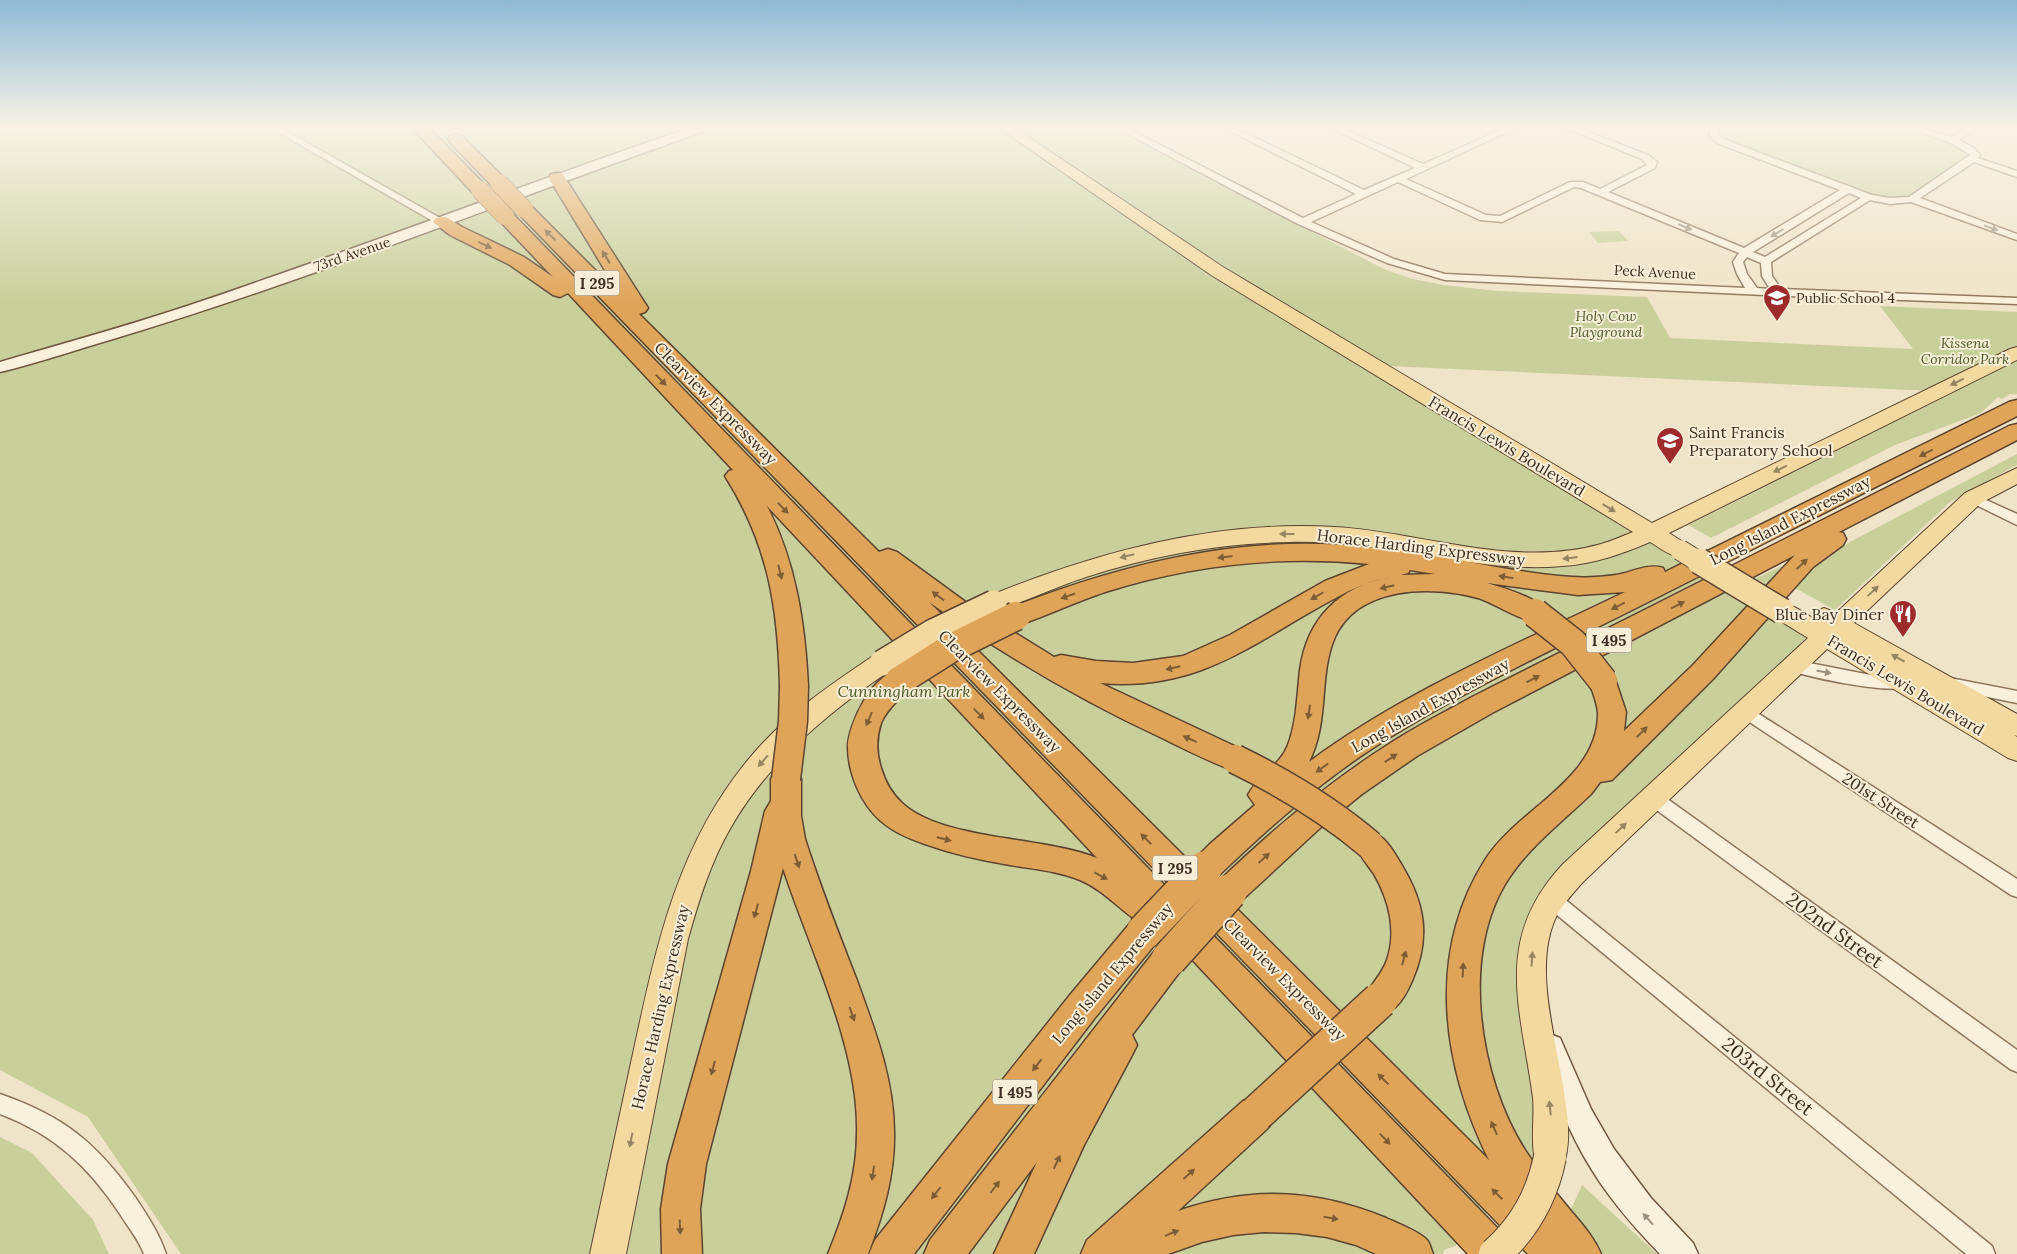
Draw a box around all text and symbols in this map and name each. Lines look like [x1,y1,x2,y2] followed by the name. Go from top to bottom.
[1678,223,1693,231] one-way arrow
[1983,225,1998,232] one-way arrow
[1770,228,1783,237] one-way arrow
[544,229,556,241] one-way arrow
[311,232,393,275] street label: 73rd Avenue
[478,241,492,249] one-way arrow
[601,250,610,263] one-way arrow
[1614,261,1697,283] street label: Peck Avenue
[574,270,620,296] road number: I 295
[1762,283,1792,322] school or university icon: Public School 4
[1796,289,1896,307] place label: Public School 4
[1570,307,1643,341] park label: Holy Cow Playground
[1921,334,2009,368] park label: Kissena Corridor Park
[651,338,782,469] street label: Clearview Expressway
[655,373,667,385] one-way arrow
[1950,378,1964,386] one-way arrow
[1425,391,1589,501] street label: Francis Lewis Boulevard
[1689,422,1833,460] place label: Saint Francis Preparatory School
[1655,426,1685,465] school or university icon: Saint Francis Preparatory School
[1918,449,1933,457] one-way arrow
[1773,465,1787,473] one-way arrow
[1706,471,1874,569] street label: Long Island Expressway
[777,501,789,513] one-way arrow
[1603,504,1616,513] one-way arrow
[1316,524,1527,570] street label: Horace Harding Expressway
[1279,530,1295,538] one-way arrow
[1119,553,1134,561] one-way arrow
[1217,553,1233,561] one-way arrow
[1562,554,1578,562] one-way arrow
[1796,558,1808,570] one-way arrow
[776,565,784,580] one-way arrow
[1497,573,1513,581] one-way arrow
[1380,583,1395,591] one-way arrow
[1866,585,1878,597] one-way arrow
[931,591,945,601] one-way arrow
[1311,591,1324,600] one-way arrow
[1060,593,1075,600] one-way arrow
[1888,599,1918,638] restaurant icon: Blue Bay Diner
[1671,601,1685,609] one-way arrow
[1611,602,1625,610] one-way arrow
[1775,604,1884,624] place label: Blue Bay Diner
[935,626,1066,757] street label: Clearview Expressway
[1586,628,1632,652] road number: I 495
[1824,630,1988,740] street label: Francis Lewis Boulevard
[1347,653,1513,757] street label: Long Island Expressway
[1891,654,1905,663] one-way arrow
[1164,665,1180,673] one-way arrow
[1816,668,1831,676] one-way arrow
[1526,675,1540,683] one-way arrow
[837,681,971,701] park label: Cunningham Park
[1305,705,1313,721] one-way arrow
[973,708,985,720] one-way arrow
[864,712,872,726] one-way arrow
[1636,727,1648,739] one-way arrow
[1183,734,1197,742] one-way arrow
[1385,753,1398,763] one-way arrow
[758,754,769,767] one-way arrow
[1316,763,1329,773] one-way arrow
[1839,768,1924,833] street label: 201st Street
[1614,822,1626,834] one-way arrow
[1140,833,1152,845] one-way arrow
[936,835,951,843] one-way arrow
[1257,852,1269,864] one-way arrow
[793,854,801,869] one-way arrow
[1152,856,1198,880] road number: I 295
[1094,872,1109,880] one-way arrow
[1782,887,1889,974] street label: 202nd Street
[1047,898,1177,1047] street label: Long Island Expressway
[627,902,693,1111] street label: Horace Harding Expressway
[751,904,759,919] one-way arrow
[1220,914,1351,1045] street label: Clearview Expressway
[1529,950,1537,966] one-way arrow
[1400,951,1408,966] one-way arrow
[1460,962,1468,978] one-way arrow
[848,1007,856,1022] one-way arrow
[1717,1032,1819,1121] street label: 203rd Street
[1031,1058,1042,1071] one-way arrow
[709,1061,717,1076] one-way arrow
[1377,1073,1389,1085] one-way arrow
[992,1080,1038,1104] road number: I 495
[1546,1100,1554,1116] one-way arrow
[1489,1121,1497,1135] one-way arrow
[627,1133,635,1148] one-way arrow
[1379,1133,1391,1145] one-way arrow
[1053,1155,1061,1169] one-way arrow
[868,1165,876,1181] one-way arrow
[1182,1168,1194,1180] one-way arrow
[989,1181,1000,1194] one-way arrow
[931,1186,942,1199] one-way arrow
[1492,1189,1504,1201] one-way arrow
[1642,1214,1654,1226] one-way arrow
[1324,1215,1340,1223] one-way arrow
[676,1219,684,1235] one-way arrow
[1165,1228,1179,1236] one-way arrow

